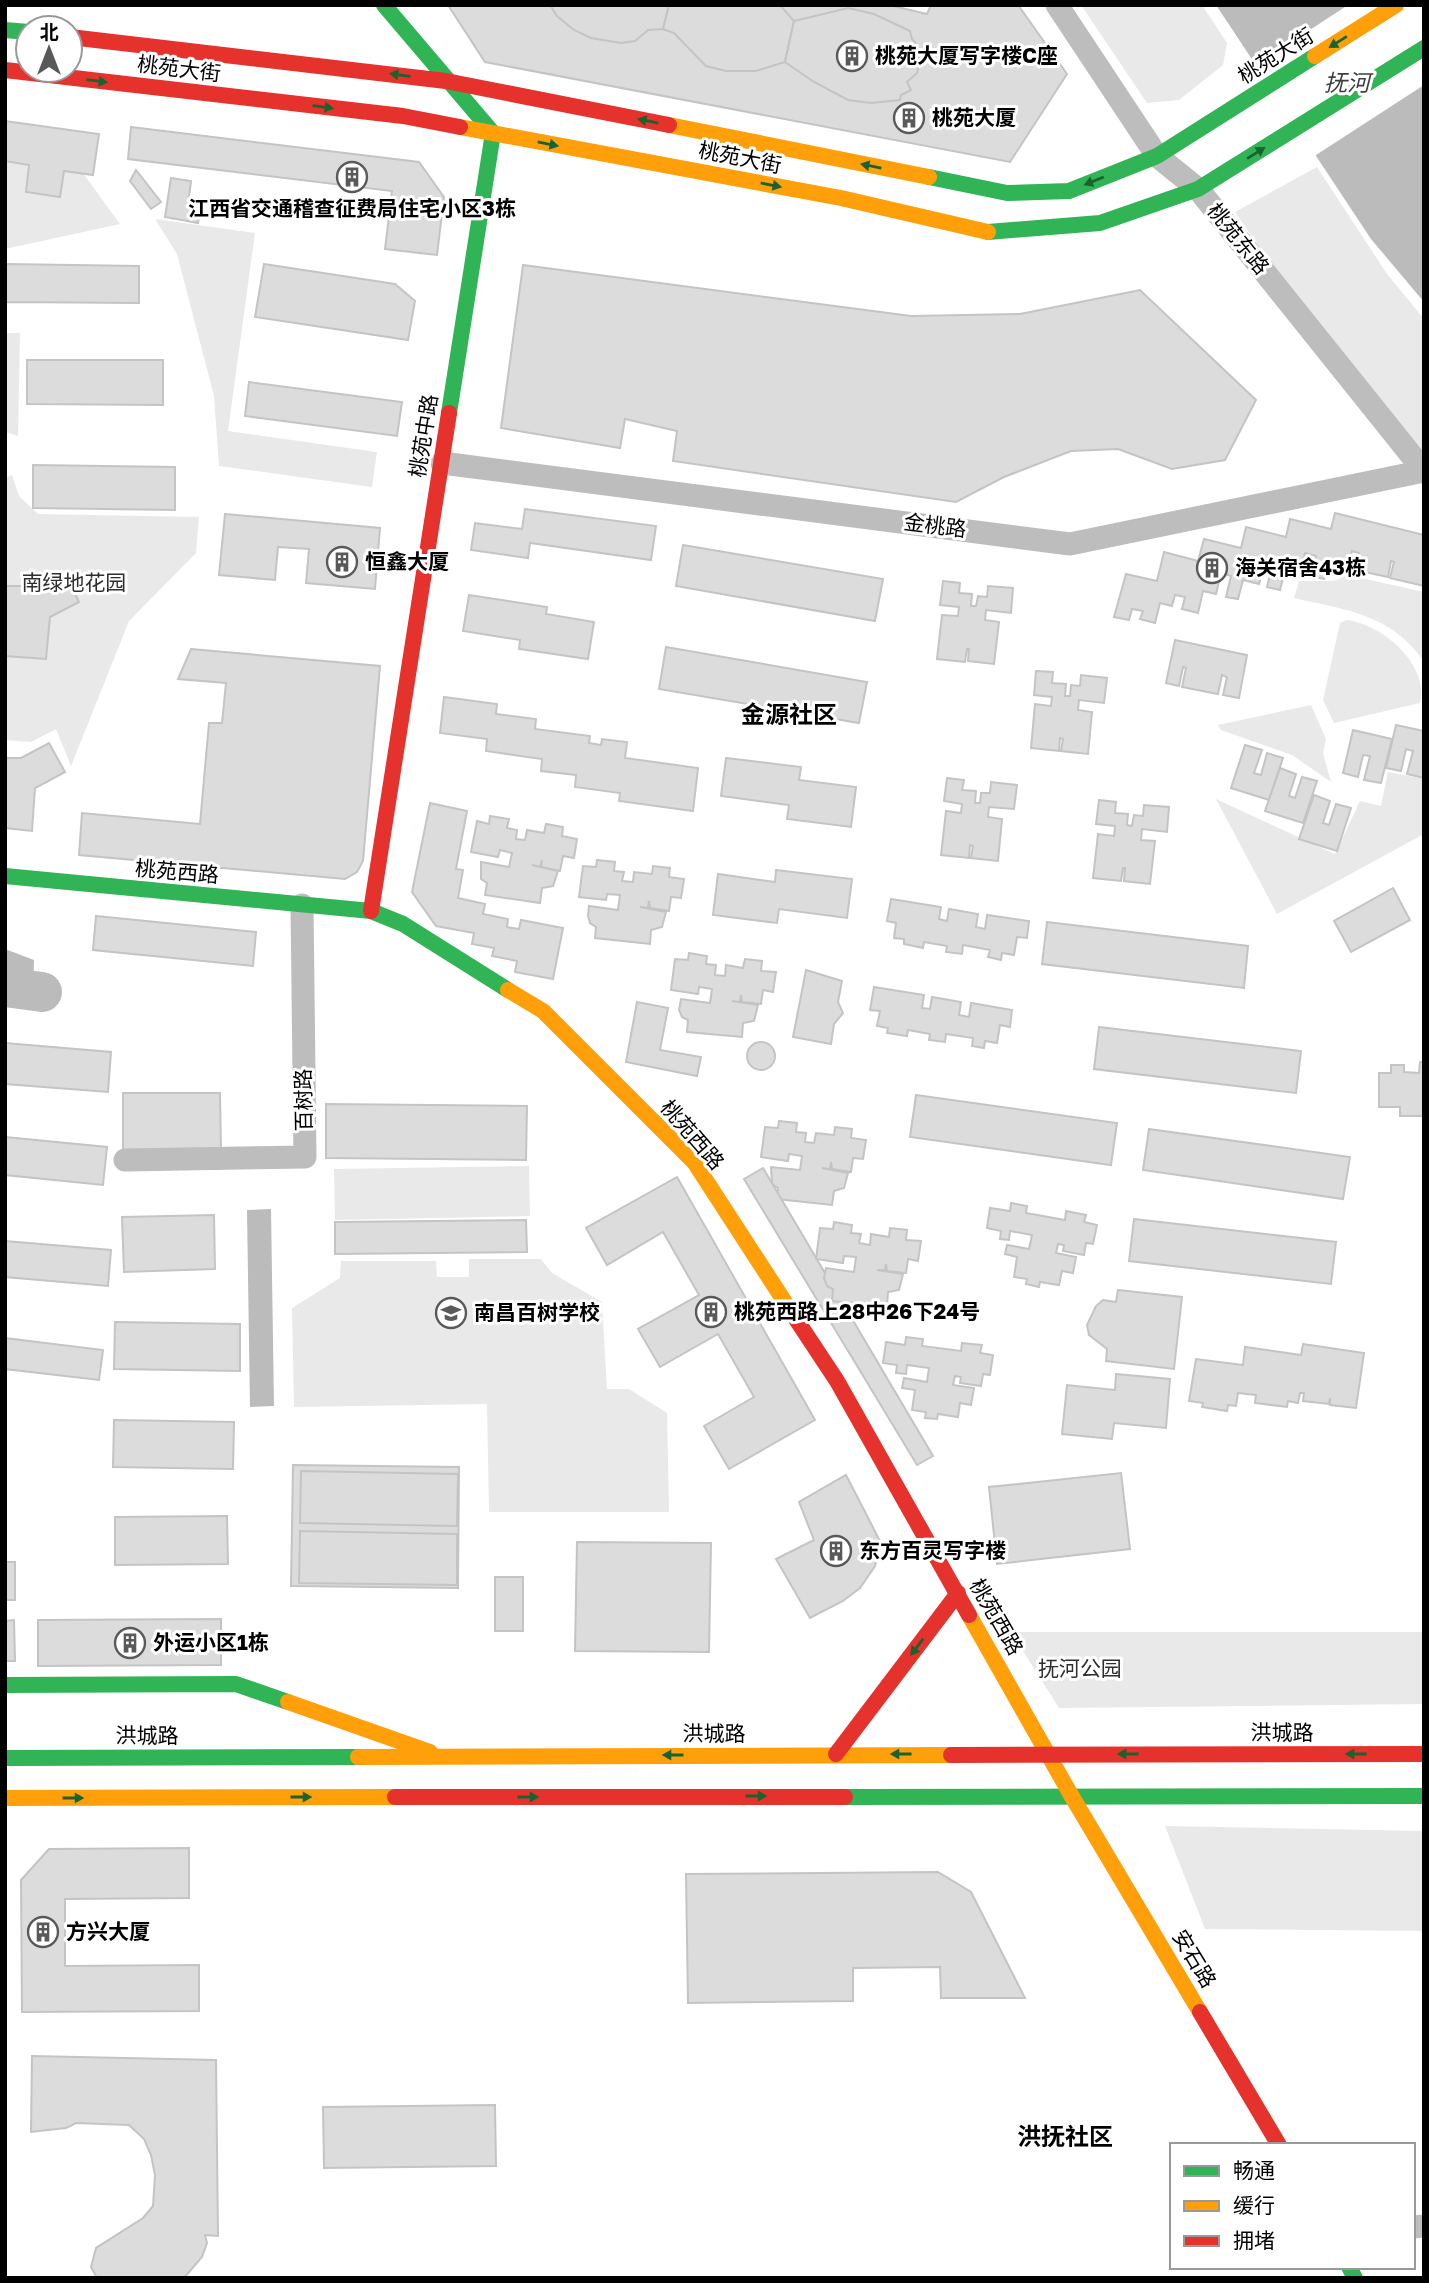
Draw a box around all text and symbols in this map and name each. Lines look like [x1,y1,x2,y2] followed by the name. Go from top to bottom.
[14,14,84,84] north arrow
[39,20,59,43] text: 北
[1233,22,1318,88] street label: 桃苑大街
[1329,35,1348,48] one-way arrow
[835,39,869,73] building icon: 桃苑大厦写字楼C座
[875,42,1058,68] place label: 桃苑大厦写字楼C座
[136,50,222,86] street label: 桃苑大街
[1324,68,1374,96] water label: 抚河
[389,69,411,80] one-way arrow
[87,75,109,86] one-way arrow
[892,101,926,135] building icon: 桃苑大厦
[313,102,335,113] one-way arrow
[932,104,1016,130] place label: 桃苑大厦
[637,116,659,127] one-way arrow
[696,136,784,178] street label: 桃苑大街
[537,138,559,149] one-way arrow
[1246,146,1265,159] one-way arrow
[335,160,369,194] building icon: 江西省交通稽查征费局住宅小区3栋
[860,161,882,172] one-way arrow
[1083,176,1104,187] one-way arrow
[760,180,782,191] one-way arrow
[188,195,516,221] place label: 江西省交通稽查征费局住宅小区3栋
[1202,198,1275,279] street label: 桃苑东路
[404,392,442,479] street label: 桃苑中路
[902,508,968,542] street label: 金桃路
[325,545,359,579] building icon: 恒鑫大厦
[365,548,449,574] place label: 恒鑫大厦
[1195,551,1229,585] building icon: 海关宿舍43栋
[1235,554,1366,580] place label: 海关宿舍43栋
[22,569,127,595] park label: 南绿地花园
[741,699,837,728] district label: 金源社区
[134,854,220,888] street label: 桃苑西路
[289,1068,317,1132] street label: 百树路
[655,1094,730,1175] street label: 桃苑西路
[694,1295,728,1329] building icon: 桃苑西路上28中26下24号
[434,1296,468,1330] school or university icon: 南昌百树学校
[734,1298,980,1324] place label: 桃苑西路上28中26下24号
[474,1299,600,1325] place label: 南昌百树学校
[819,1534,853,1568] building icon: 东方百灵写字楼
[859,1537,1006,1563] place label: 东方百灵写字楼
[965,1574,1029,1659] street label: 桃苑西路
[113,1626,147,1660] building icon: 外运小区1栋
[153,1629,269,1655] place label: 外运小区1栋
[910,1638,924,1656] one-way arrow
[1038,1655,1122,1681] park label: 抚河公园
[1251,1719,1314,1745] street label: 洪城路
[683,1720,746,1746] street label: 洪城路
[116,1722,179,1748] street label: 洪城路
[889,1748,911,1760] one-way arrow
[1117,1748,1139,1760] one-way arrow
[1344,1748,1366,1760] one-way arrow
[662,1749,684,1761] one-way arrow
[745,1790,767,1802] one-way arrow
[290,1791,312,1803] one-way arrow
[518,1791,540,1803] one-way arrow
[63,1792,85,1804] one-way arrow
[26,1915,60,1949] building icon: 方兴大厦
[66,1918,150,1944] place label: 方兴大厦
[1167,1925,1222,1992] street label: 安石路
[1017,2121,1113,2150] district label: 洪抚社区
[1170,2143,1415,2269] legend
[1233,2157,1275,2183] text: 畅通
[1233,2192,1275,2218] text: 缓行
[1233,2227,1275,2253] text: 拥堵

